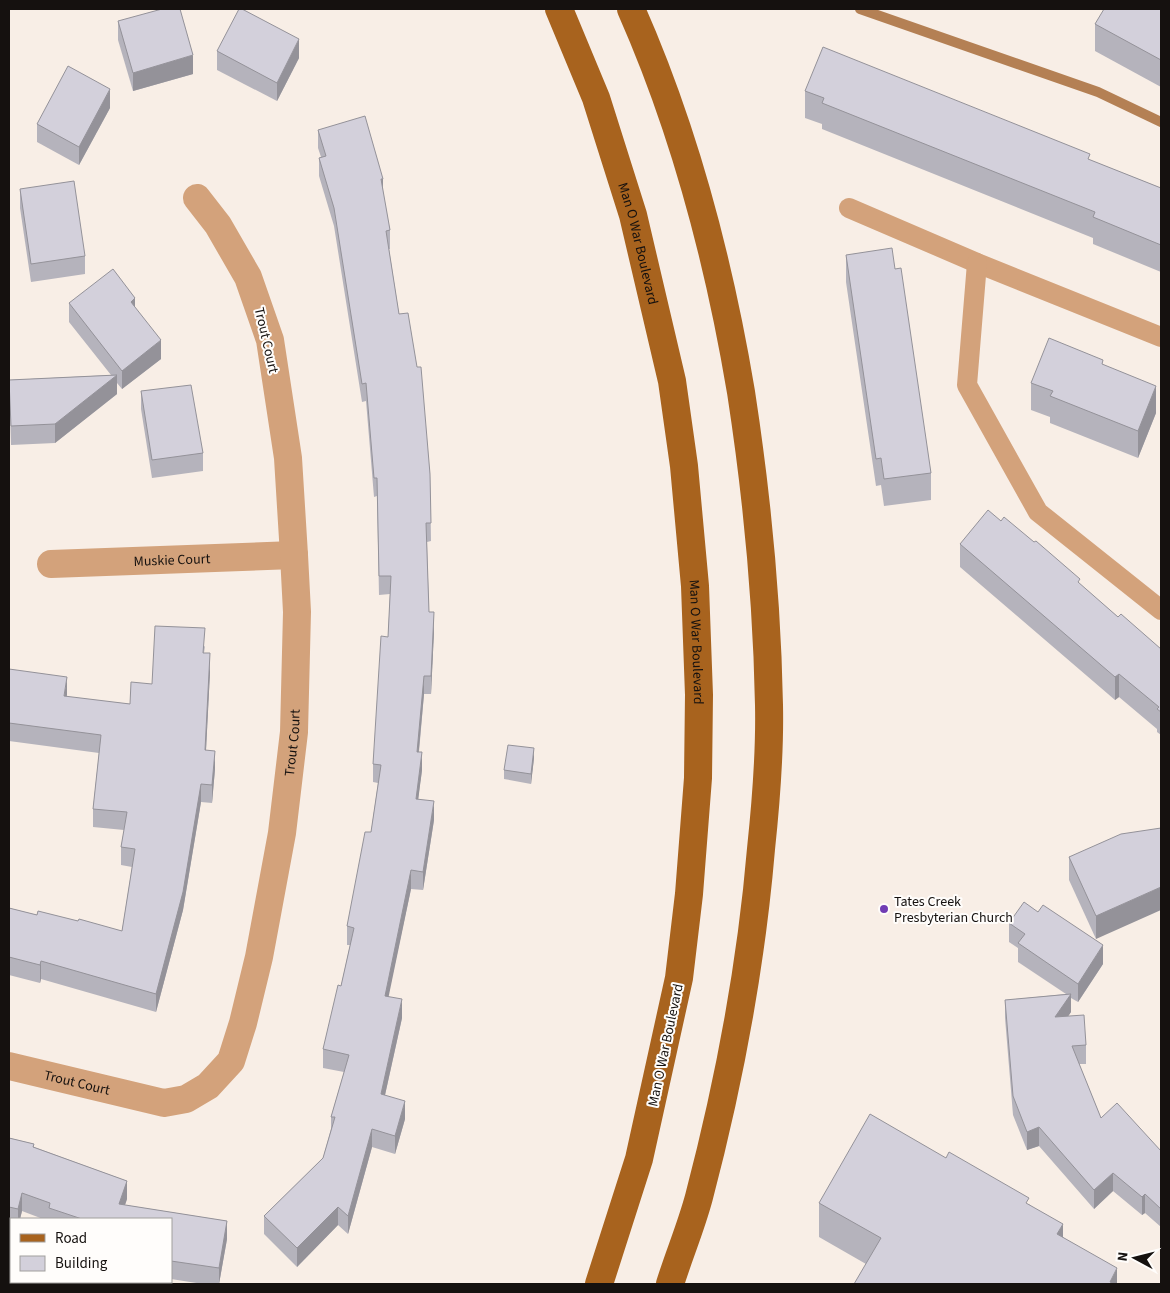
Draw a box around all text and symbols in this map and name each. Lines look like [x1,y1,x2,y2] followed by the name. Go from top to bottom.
[612,180,663,307] street label: Man O War Boulevard
[249,305,283,375] street label: Trout Court
[133,549,211,572] street label: Muskie Court
[683,579,708,705] street label: Man O War Boulevard
[280,709,306,777] street label: Trout Court
[894,892,1013,928] place label: Tates Creek Presbyterian Church
[878,903,890,915] marker: Tates Creek Presbyterian Church
[643,982,689,1108] street label: Man O War Boulevard
[42,1066,112,1101] street label: Trout Court
[10,1218,172,1283] legend
[55,1228,87,1249] text: Road
[1110,1233,1160,1283] north arrow
[1113,1251,1134,1262] text: N
[55,1253,108,1274] text: Building

